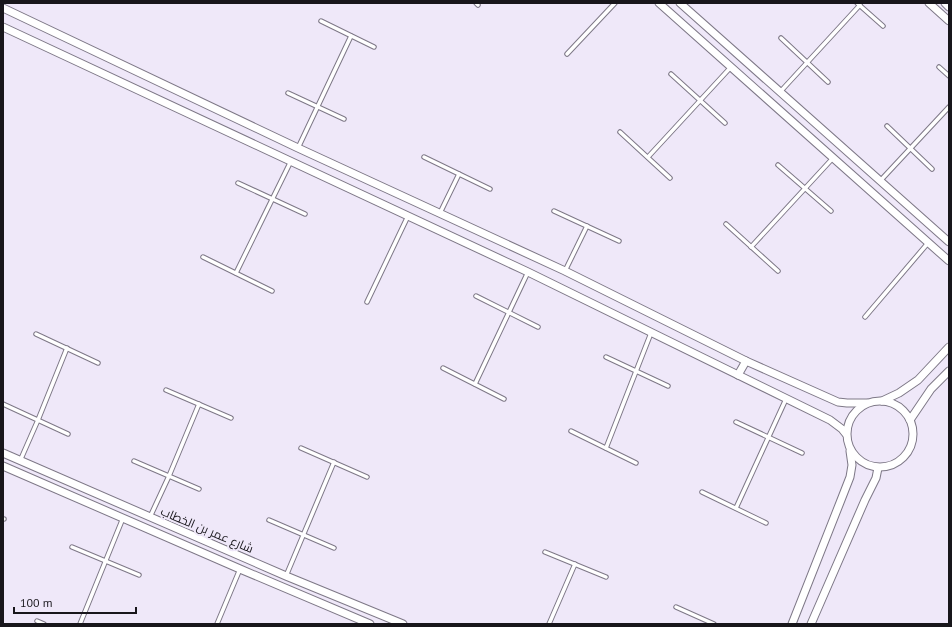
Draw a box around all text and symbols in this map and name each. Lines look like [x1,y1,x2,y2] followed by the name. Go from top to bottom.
[158,503,256,557] street label: شارع عمر بن الخطاب
[14,589,136,615] scale bar
[20,595,53,610] text: 100 m

